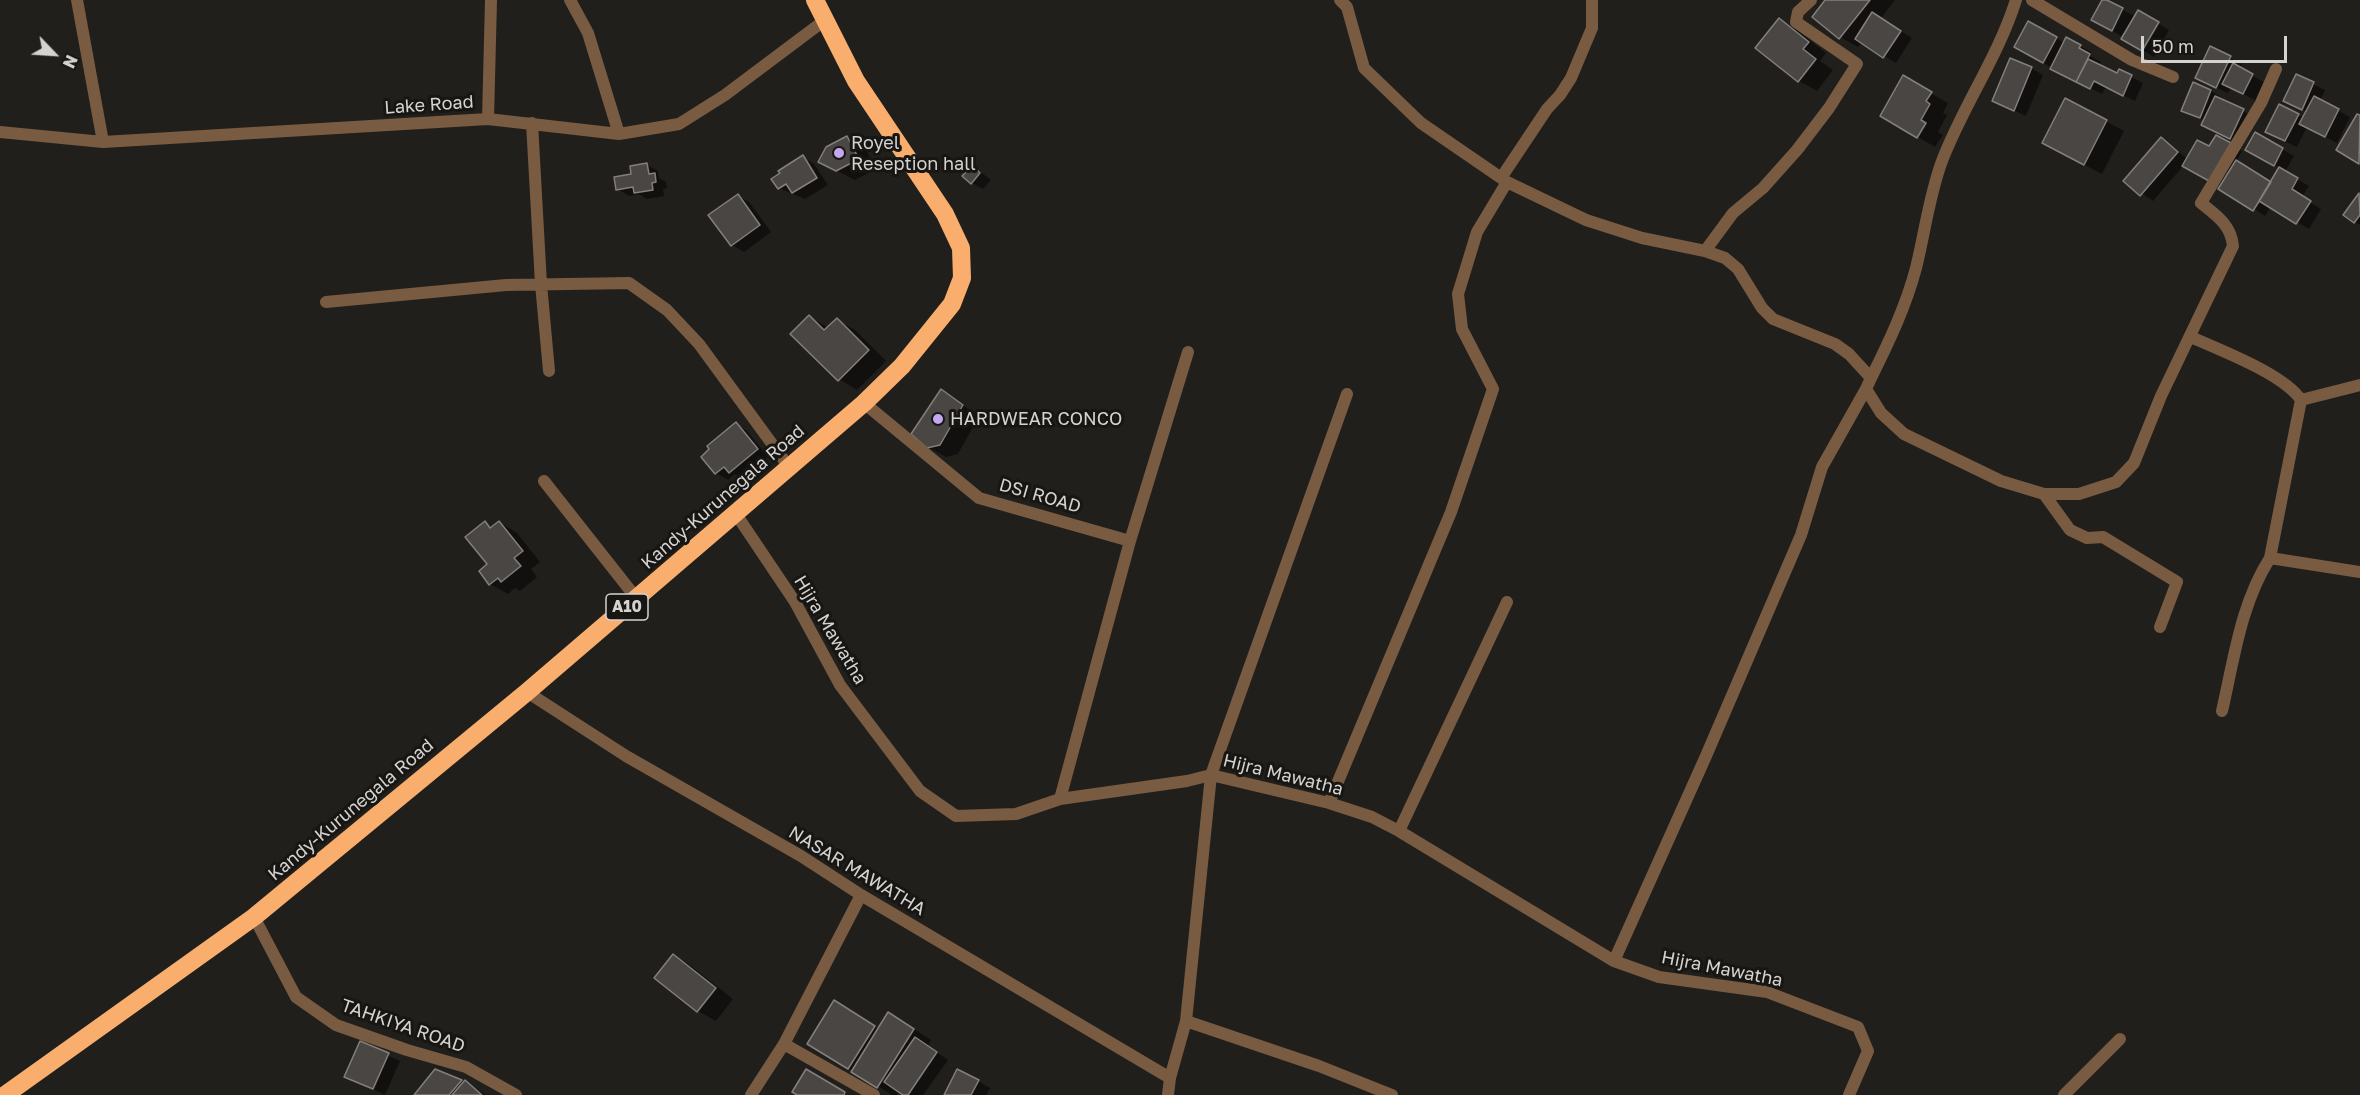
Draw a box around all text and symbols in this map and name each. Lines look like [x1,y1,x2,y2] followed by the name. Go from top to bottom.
[24,24,84,84] north arrow
[2144,24,2290,62] scale bar
[2152,35,2194,57] text: 50 m
[59,52,82,71] text: N
[384,91,474,119] street label: Lake Road
[851,132,976,174] place label: Royel Reseption hall
[832,146,846,160] marker: Royel Reseption hall
[950,408,1122,430] place label: HARDWEAR CONCO
[931,412,945,426] marker: HARDWEAR CONCO
[637,420,809,574] street label: Kandy-Kurunegala Road
[997,474,1083,518] street label: DSI ROAD
[789,572,871,688] street label: Hijra Mawatha
[606,594,648,620] road number: A10
[264,734,438,886] street label: Kandy-Kurunegala Road
[1221,750,1345,800] street label: Hijra Mawatha
[785,822,929,920] street label: NASAR MAWATHA
[1660,947,1784,991] street label: Hijra Mawatha
[338,995,468,1057] street label: TAHKIYA ROAD

